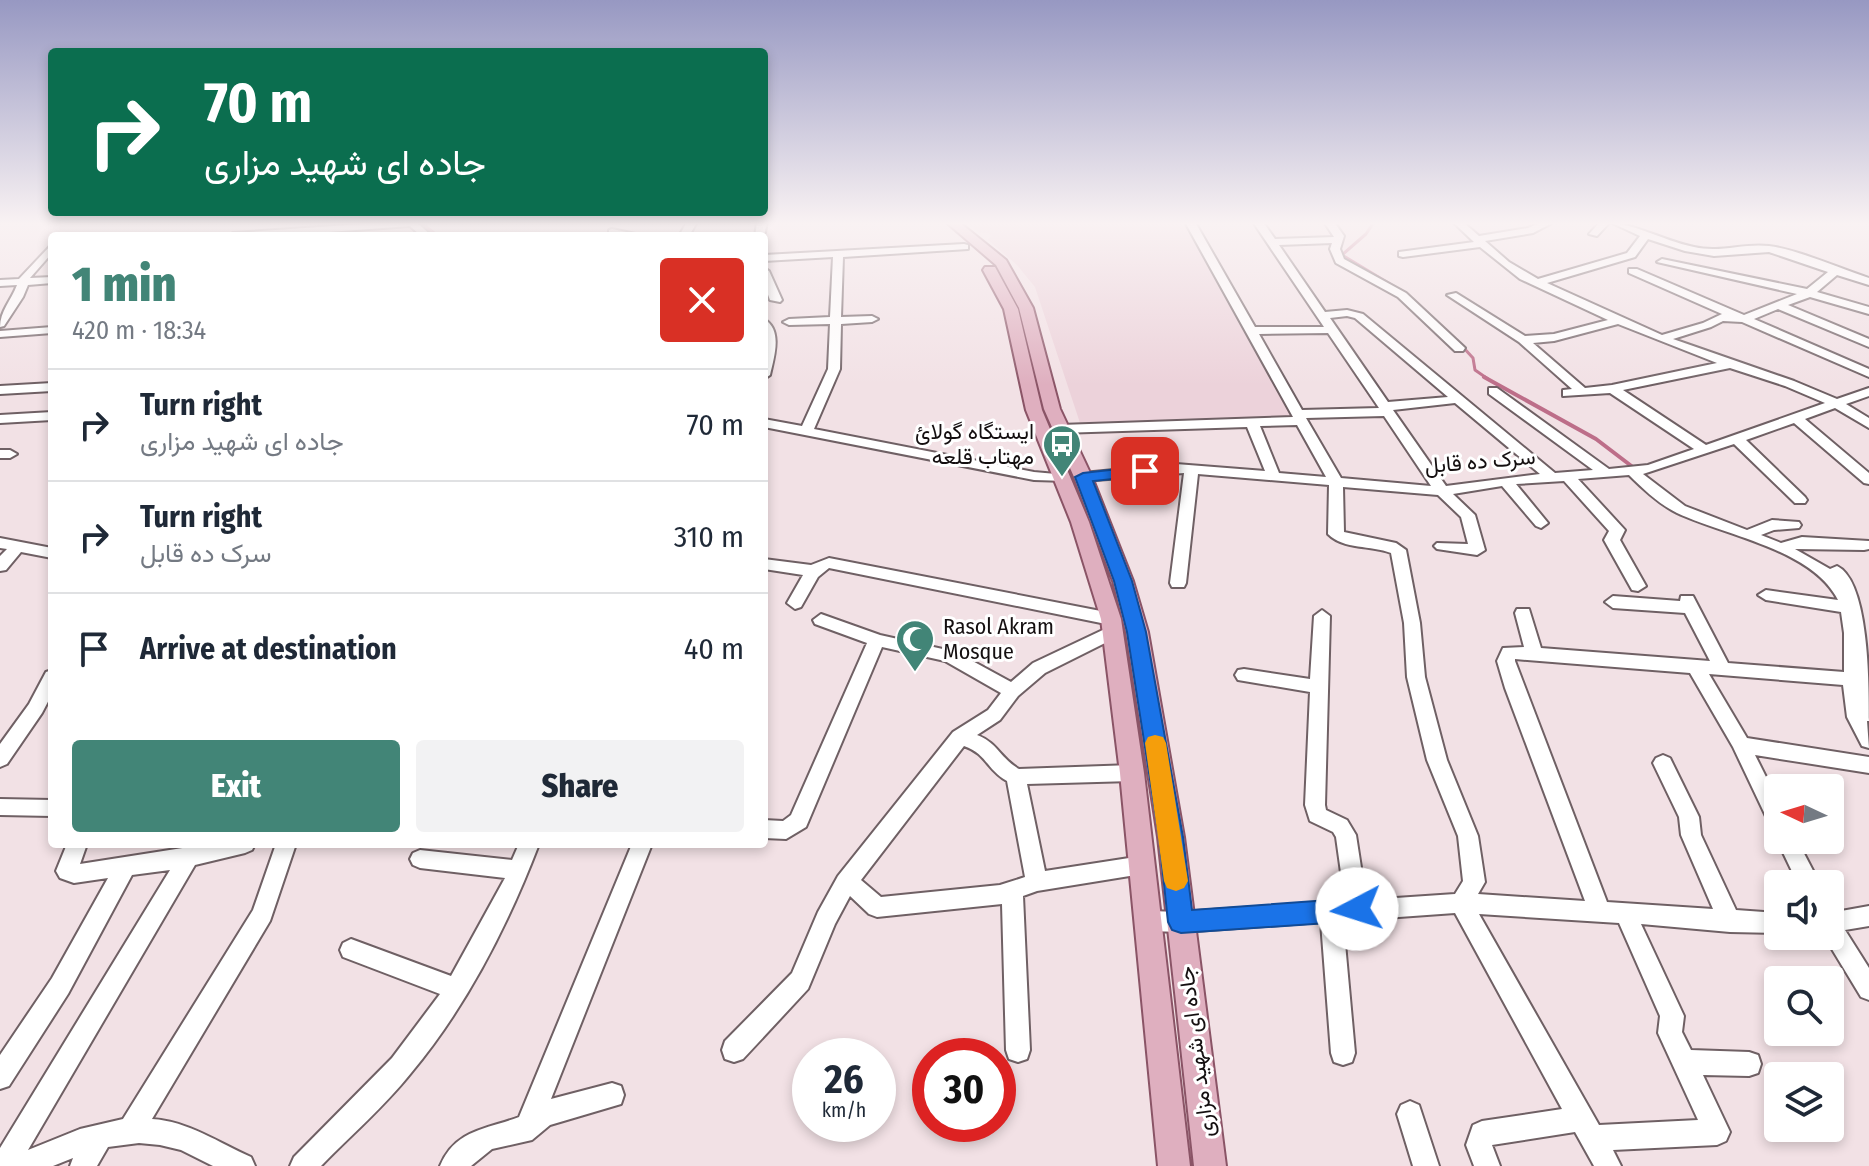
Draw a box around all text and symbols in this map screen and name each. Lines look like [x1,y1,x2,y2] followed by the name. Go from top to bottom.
[204,70,312,137] text: 70 m
[72,80,176,184] icon: right
[204,141,486,185] text: جاده ای شهید مزاری
[72,256,176,314] text: 1 min
[660,258,744,342] button: close
[72,315,206,346] text: 420 m · 18:34
[140,387,262,423] text: Turn right
[72,403,116,447] icon: right
[686,407,744,443] text: 70 m
[915,418,1034,470] place label: ایستگاه گولائ مهتاب قلعه
[1041,423,1083,478] bus stop icon: ایستگاه گولائ مهتاب قلعه
[140,426,344,457] text: جاده ای شهید مزاری
[1111,437,1179,505] pin
[1423,443,1537,479] street label: سرک ده قابل
[1123,449,1167,493] icon: arrive
[140,499,262,535] text: Turn right
[72,515,116,559] icon: right
[674,519,744,555] text: 310 m
[140,538,271,569] text: سرک ده قابل
[943,613,1054,665] place label: Rasol Akram Mosque
[894,618,936,673] mosque icon: Rasol Akram Mosque
[72,627,116,671] icon: arrive
[140,631,397,667] text: Arrive at destination
[684,631,744,667] text: 40 m
[72,740,400,832] button: Exit
[416,740,744,832] button: Share
[1764,774,1844,854] north arrow
[1764,774,1844,1142] map controls
[1315,867,1399,951] position arrow
[1764,870,1844,950] button: sound
[1172,965,1220,1139] street label: جاده ای شهید مزاری
[1764,966,1844,1046] button: search
[912,1038,1016,1142] speed limit sign: 30
[824,1056,864,1104] text: 26
[1764,1062,1844,1142] button: layers
[822,1098,866,1122] text: km/h

